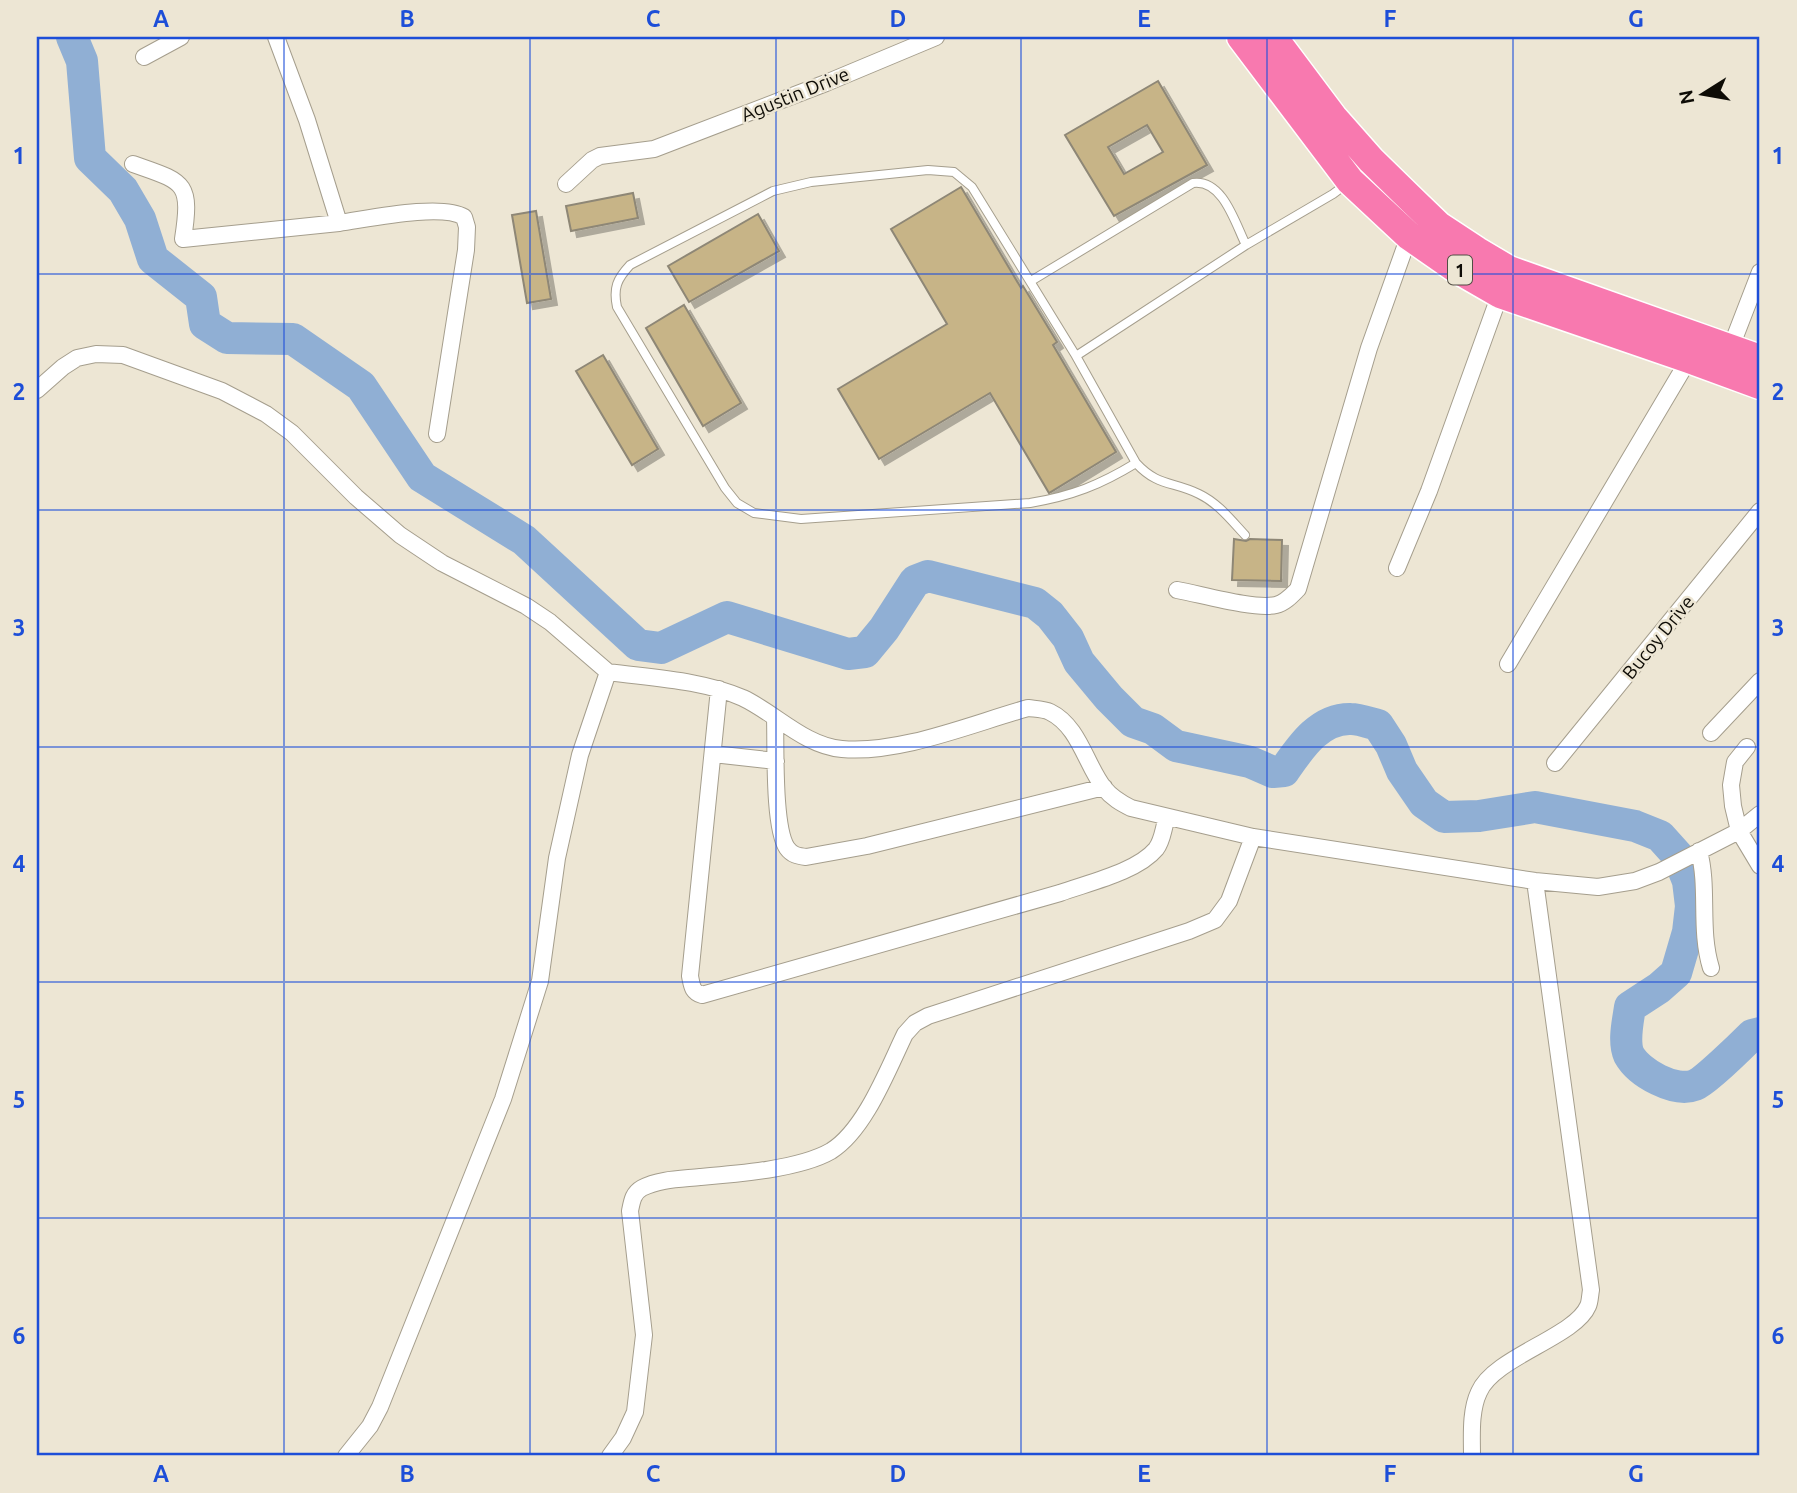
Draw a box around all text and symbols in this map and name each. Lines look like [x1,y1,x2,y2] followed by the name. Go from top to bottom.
[153,6,169,31] text: A
[399,6,415,31] text: B
[646,6,661,31] text: C
[890,6,906,31] text: D
[1137,6,1151,31] text: E
[1384,6,1397,31] text: F
[1628,6,1644,31] text: G
[1668,60,1738,130] north arrow
[738,62,852,126] street label: Agustin Drive
[1674,88,1698,106] text: N
[13,143,25,168] text: 1
[1772,143,1784,168] text: 1
[1448,256,1472,284] road number: 1
[13,379,25,404] text: 2
[1772,379,1784,404] text: 2
[1618,591,1698,683] street label: Bucoy Drive
[13,615,25,640] text: 3
[1772,615,1784,640] text: 3
[13,851,26,876] text: 4
[1772,851,1785,876] text: 4
[13,1087,25,1112] text: 5
[1772,1087,1784,1112] text: 5
[13,1323,26,1348] text: 6
[1772,1323,1785,1348] text: 6
[153,1461,169,1486] text: A
[399,1461,415,1486] text: B
[646,1461,661,1486] text: C
[890,1461,906,1486] text: D
[1137,1461,1151,1486] text: E
[1384,1461,1397,1486] text: F
[1628,1461,1644,1486] text: G

